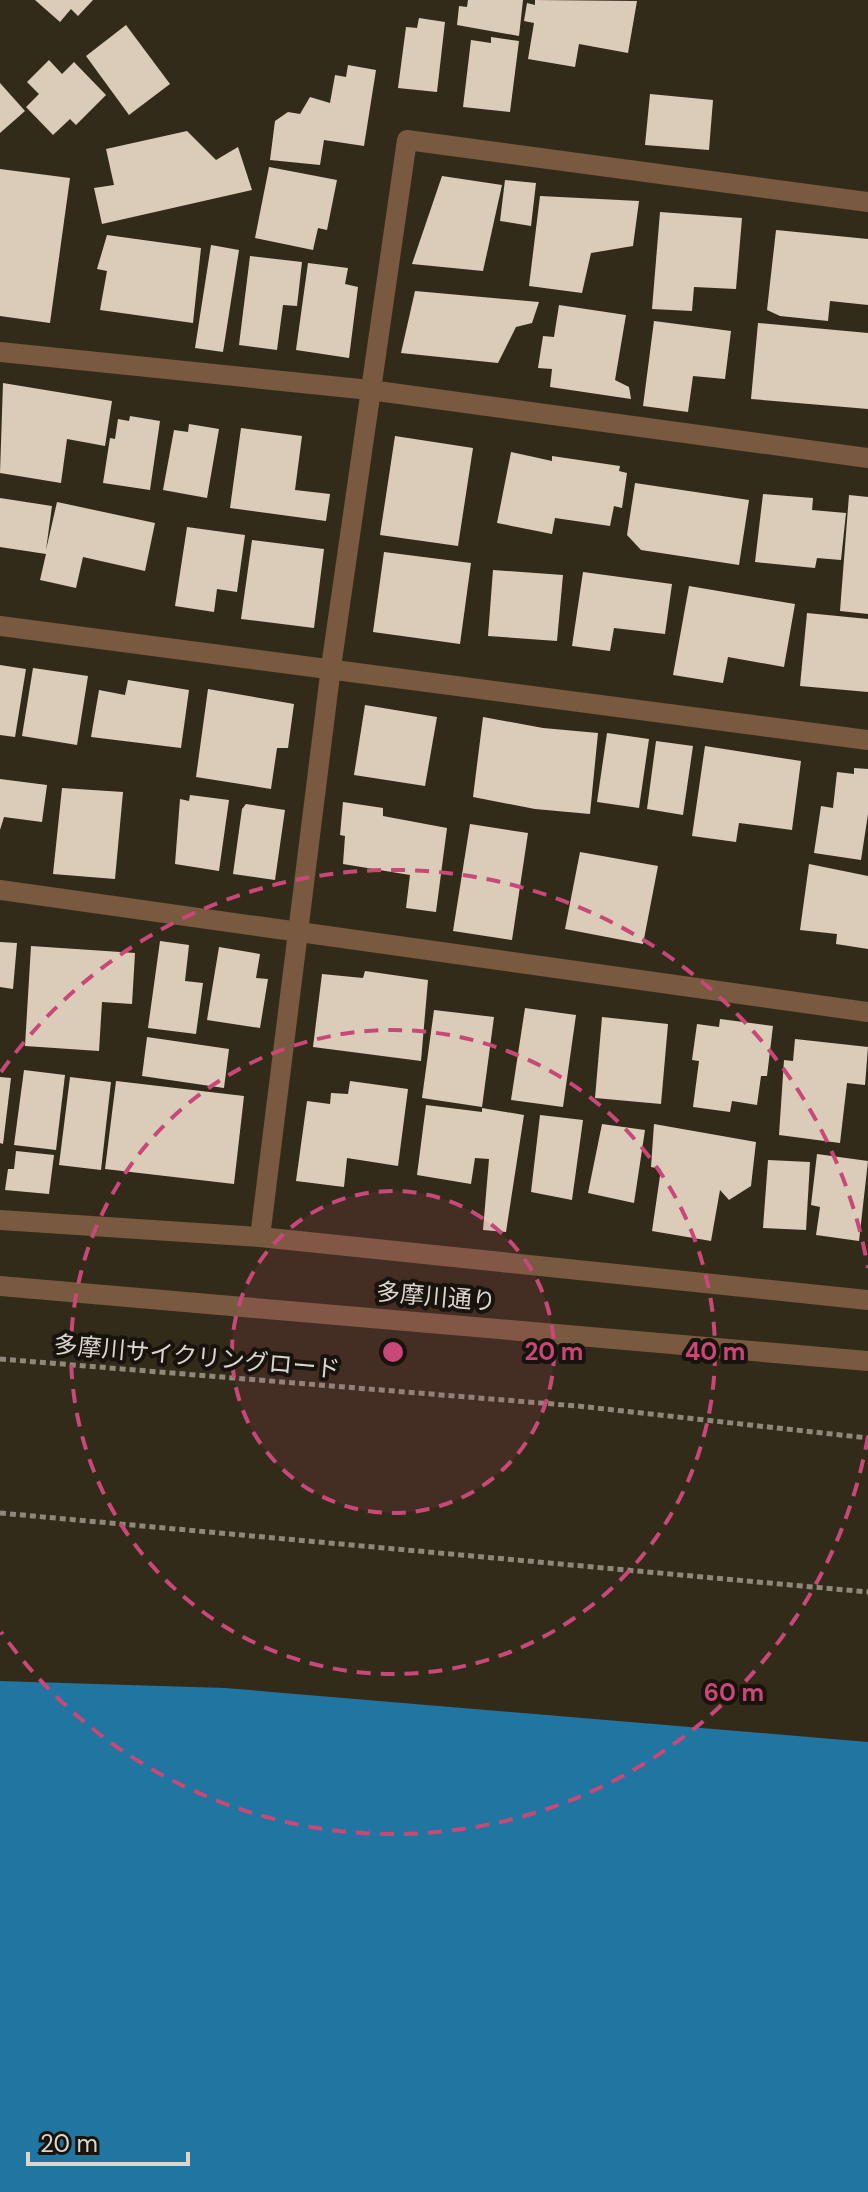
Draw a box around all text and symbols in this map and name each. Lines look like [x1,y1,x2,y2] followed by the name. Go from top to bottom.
[375,1276,497,1317] street label: 多摩川通り
[52,1329,342,1384] street label: 多摩川サイクリングロード
[525,1336,583,1367] text: 20 m
[685,1336,745,1367] text: 40 m
[379,1338,407,1366] centre of rings
[704,1677,764,1708] text: 60 m
[28,2116,188,2166] scale bar
[40,2128,98,2159] text: 20 m

